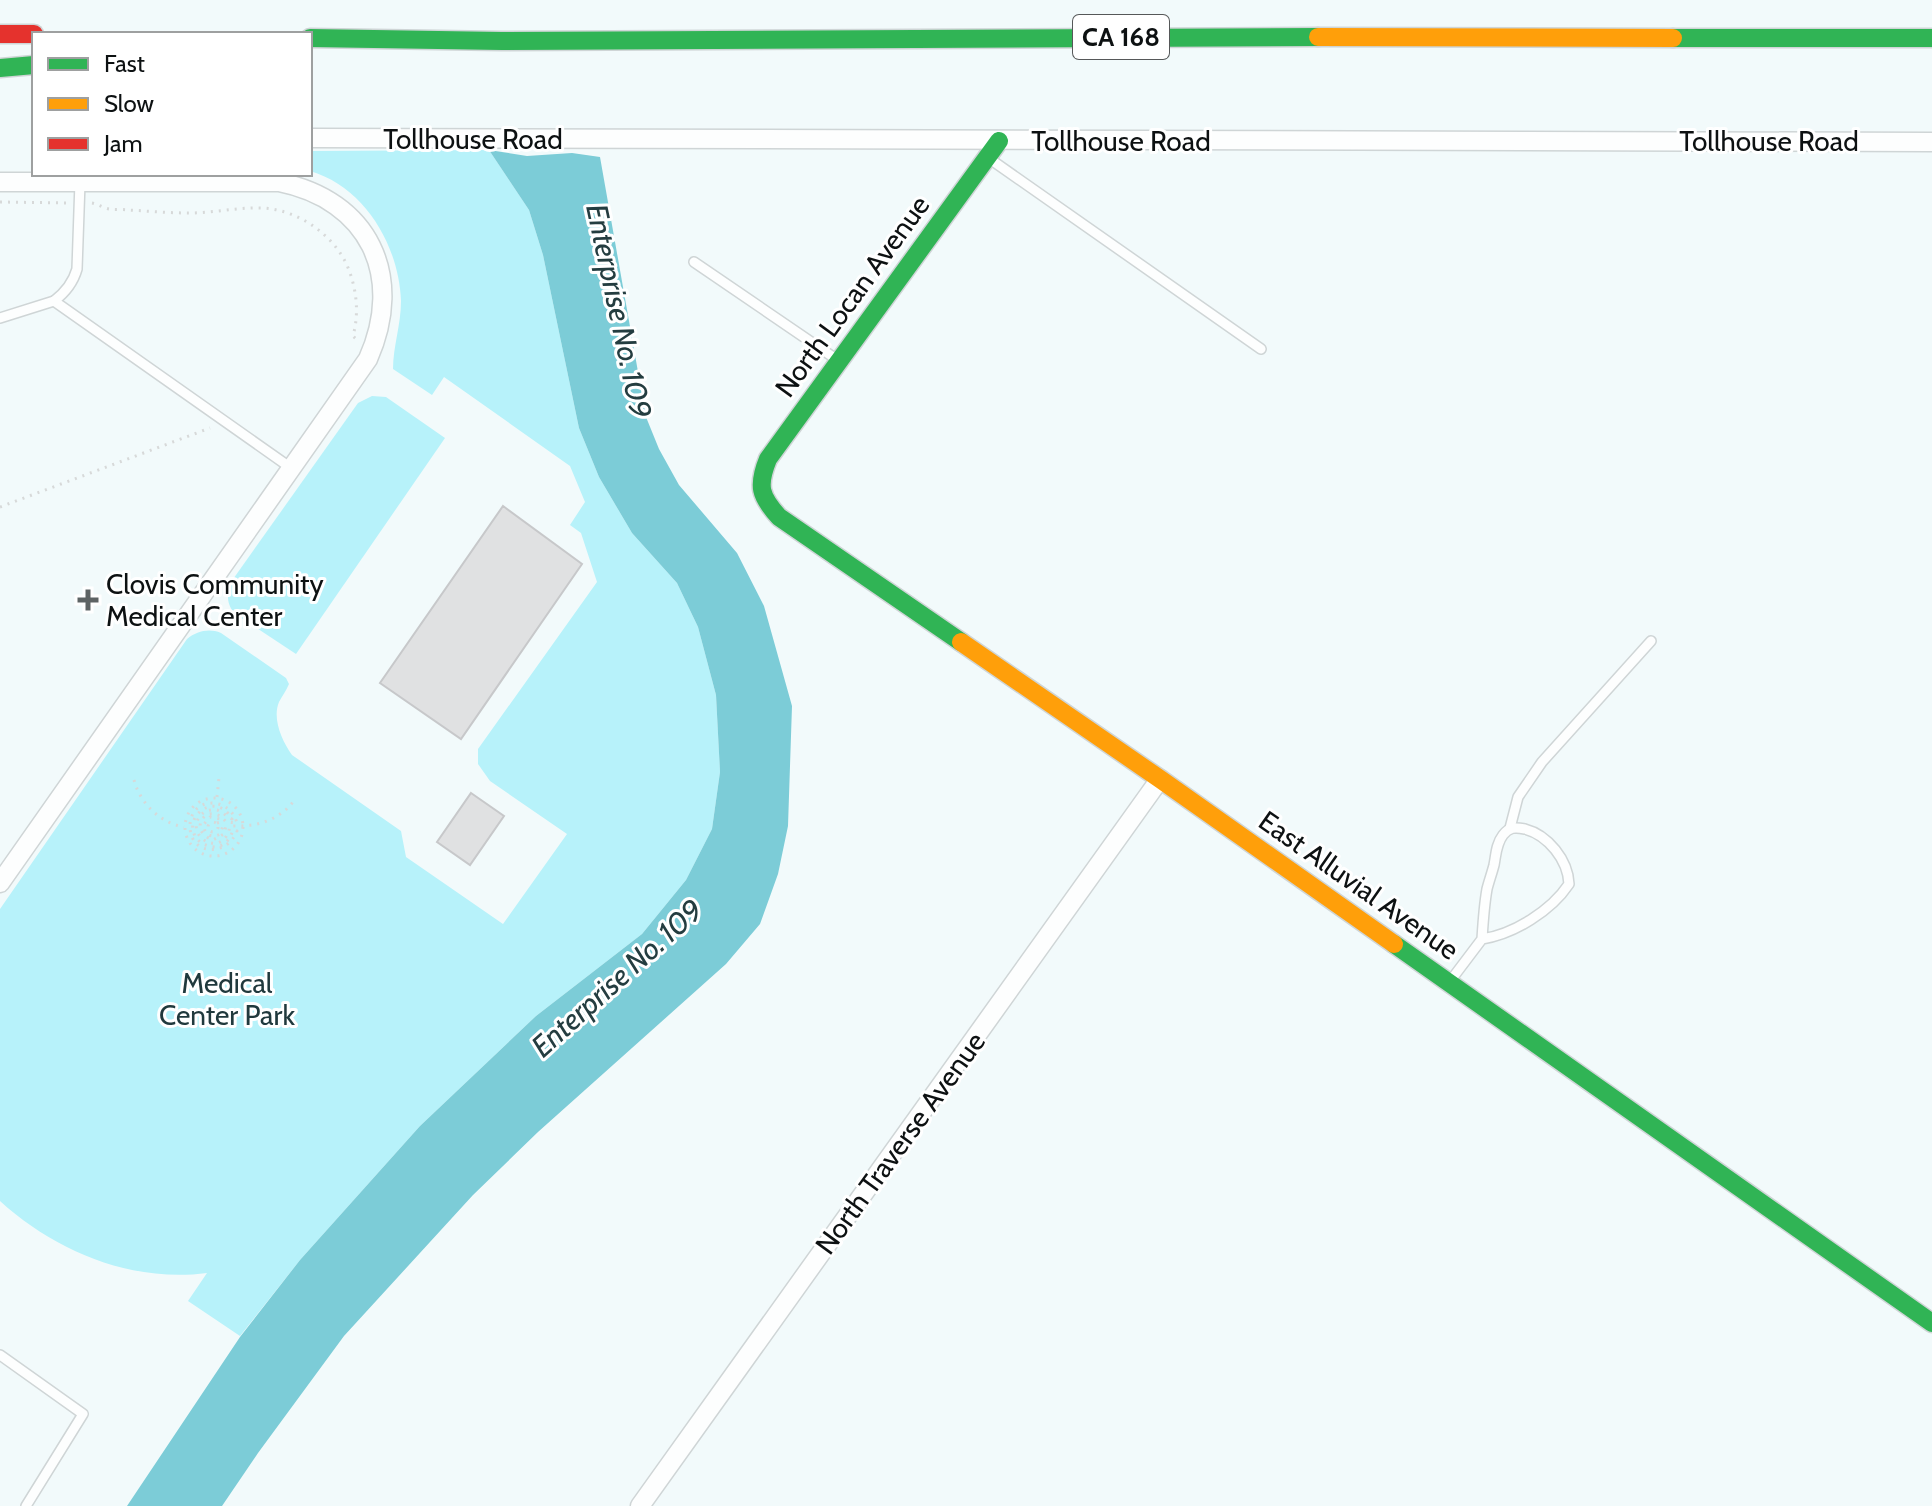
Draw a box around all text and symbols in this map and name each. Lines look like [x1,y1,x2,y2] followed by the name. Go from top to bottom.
[1073,15,1169,59] road number: CA 168
[32,32,312,176] legend
[104,49,145,78] text: Fast
[104,89,154,118] text: Slow
[383,122,563,156] street label: Tollhouse Road
[1031,124,1211,158] street label: Tollhouse Road
[1679,124,1859,158] street label: Tollhouse Road
[103,129,142,158] text: Jam
[768,189,936,403] street label: North Locan Avenue
[578,200,660,422] water label: Enterprise No. 109
[106,567,324,633] place label: Clovis Community Medical Center
[77,589,99,611] marker: Clovis Community Medical Center
[1253,803,1465,967] street label: East Alluvial Avenue
[523,891,711,1065] water label: Enterprise No. 109
[159,966,295,1032] park label: Medical Center Park
[808,1025,992,1261] street label: North Traverse Avenue

